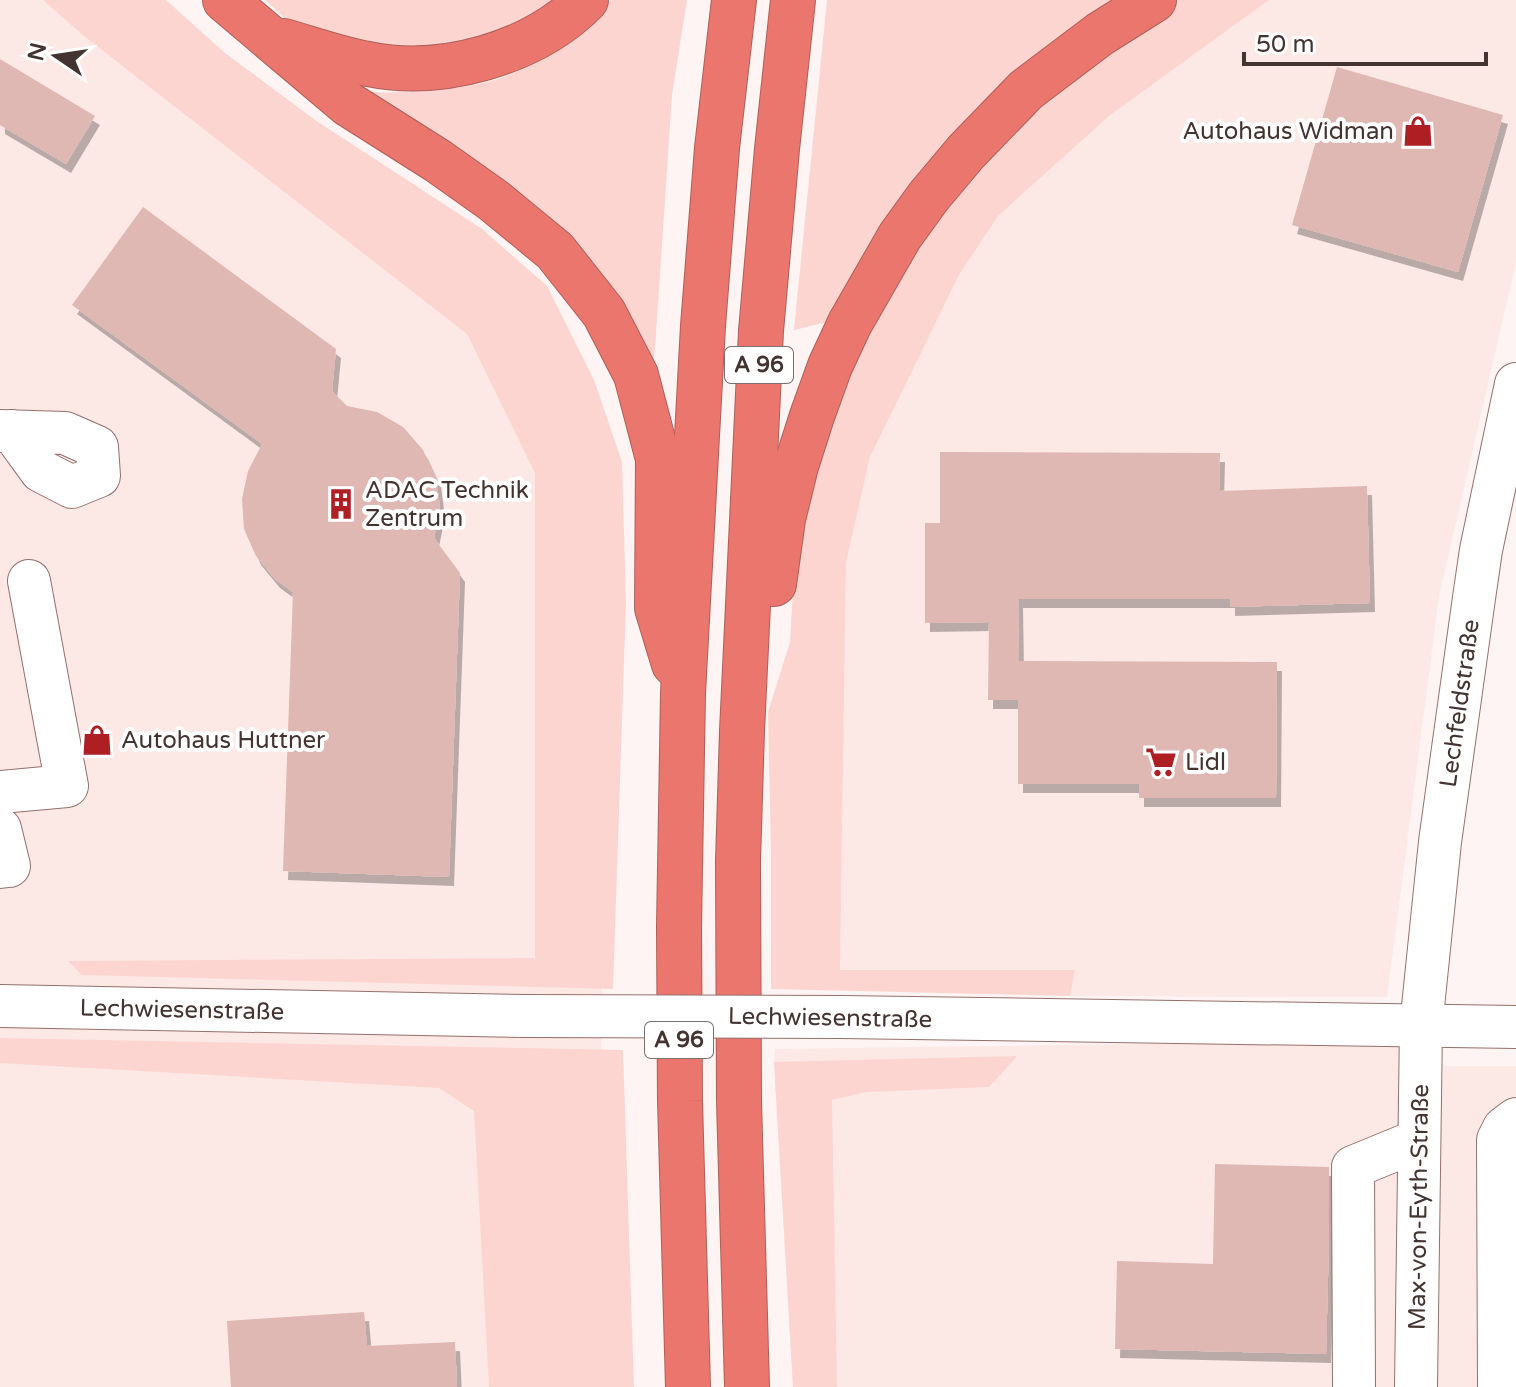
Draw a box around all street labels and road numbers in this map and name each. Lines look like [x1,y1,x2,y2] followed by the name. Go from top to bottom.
[725,347,793,383] road number: A 96
[1433,618,1485,789] street label: Lechfeldstraße
[79,993,284,1026] street label: Lechwiesenstraße
[728,1002,932,1034] street label: Lechwiesenstraße
[645,1022,713,1058] road number: A 96
[1402,1084,1435,1330] street label: Max-von-Eyth-Straße

